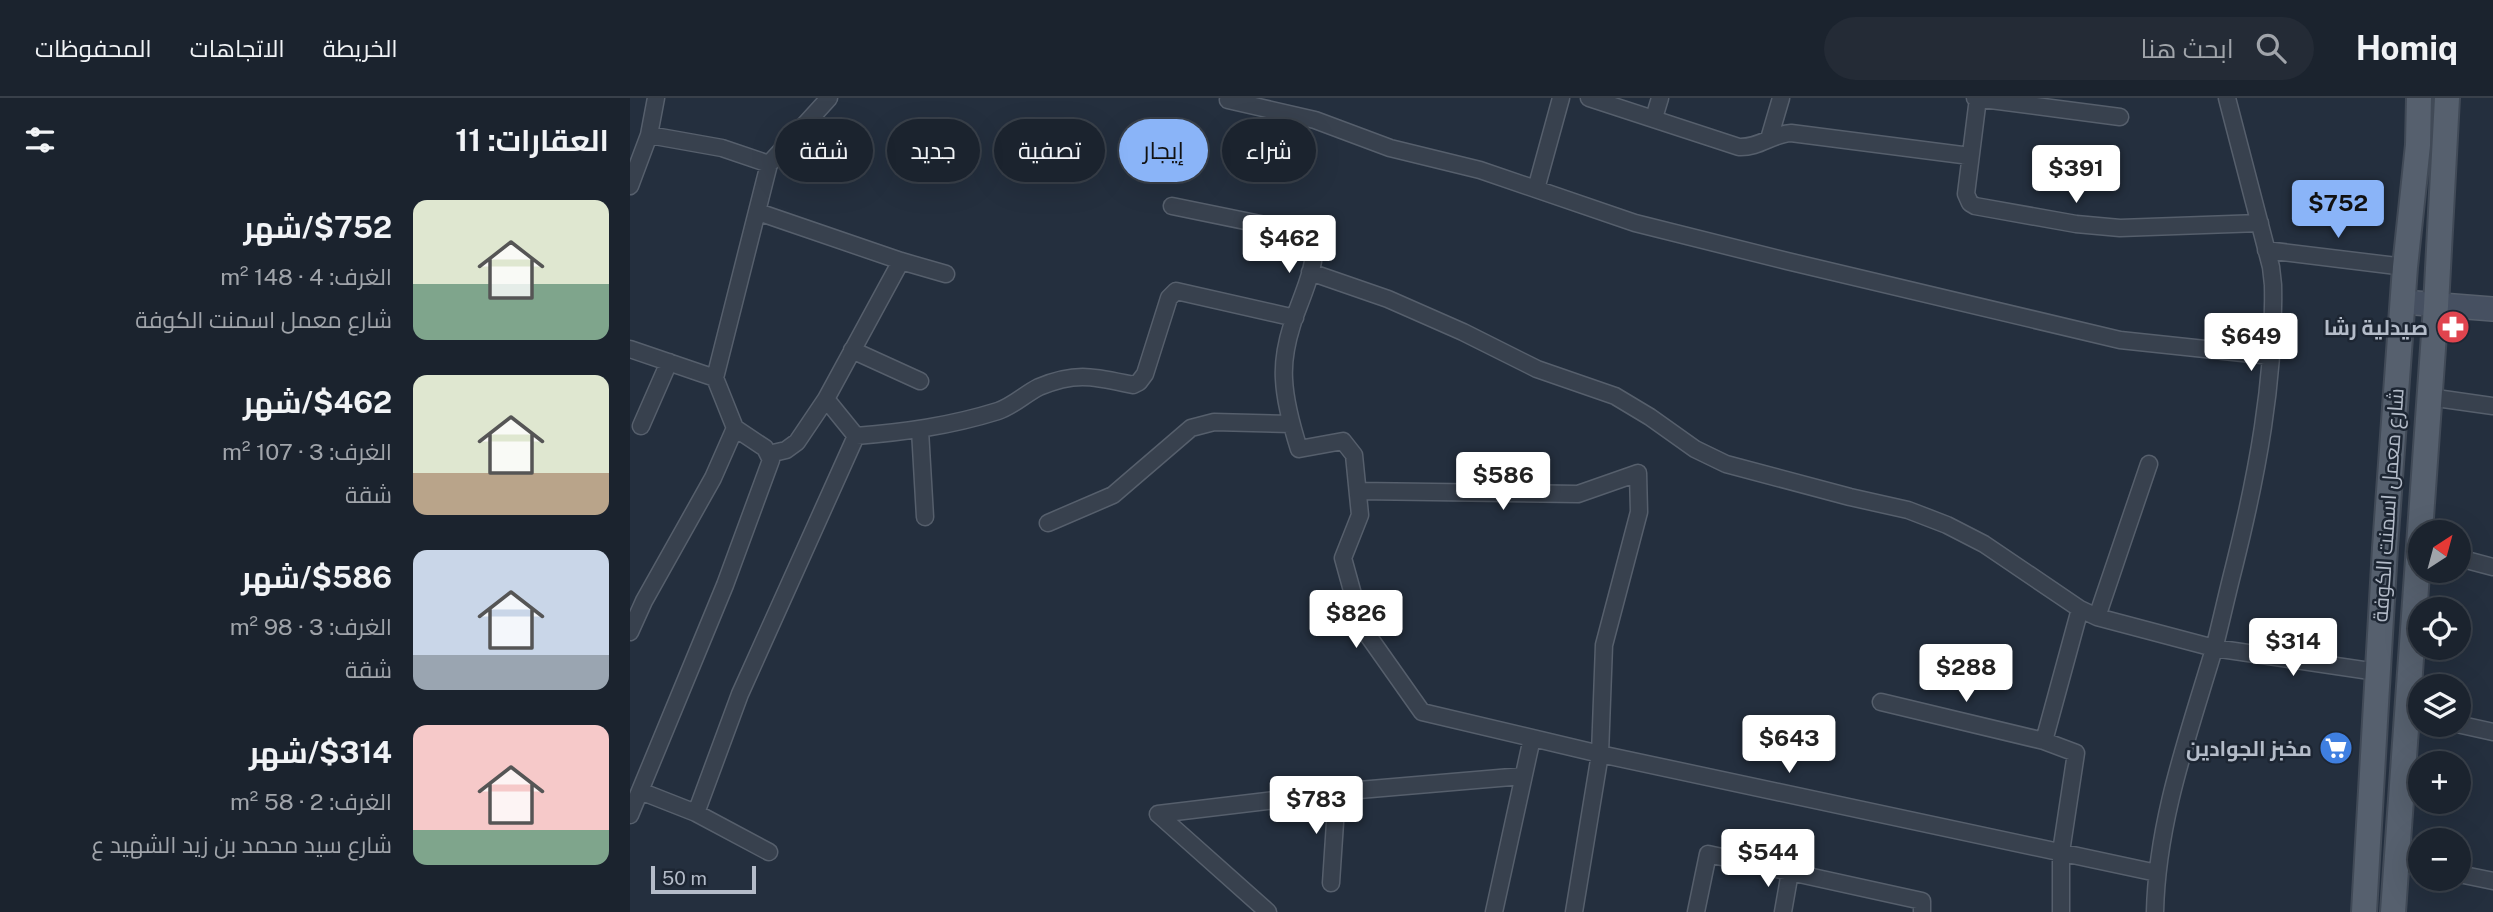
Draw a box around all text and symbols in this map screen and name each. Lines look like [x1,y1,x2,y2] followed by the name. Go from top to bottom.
[1824,17,2314,80] search box
[2252,29,2290,67] icon: search
[2356,29,2458,67] text: Homiq
[2140,33,2234,64] text: ابحث هنا
[35,34,152,62] text: المحفوظات
[190,34,285,62] text: الاتجاهات
[323,34,398,62] text: الخريطة
[775,119,873,182] chip: شقة
[887,119,980,182] chip: جديد
[994,119,1105,182] chip: تصفية
[1119,119,1208,182] chip: إيجار
[1222,119,1316,182] chip: شراء
[21,121,59,159] icon: filters
[455,122,609,158] text: العقارات: 11
[2035,146,2117,205] pin: $391
[2048,154,2104,181] text: $391
[2297,180,2379,240] pin: $752
[2308,189,2368,216] text: $752
[243,209,392,245] text: $752/شهر
[1248,216,1330,275] pin: $462
[1259,224,1319,251] text: $462
[469,228,553,312] icon: home
[220,263,392,290] text: الغرف: 4 · 148 m²
[135,306,392,333] text: شارع معمل اسمنت الكوفة
[2434,308,2472,346] pharmacy icon: صيدلية رشا
[2210,314,2292,373] pin: $649
[2324,315,2428,340] place label: صيدلية رشا
[2220,322,2282,349] text: $649
[243,384,392,420] text: $462/شهر
[2367,387,2411,623] street label: شارع معمل اسمنت الكوفة
[469,403,553,487] icon: home
[222,438,392,465] text: الغرف: 3 · 107 m²
[1462,452,1544,512] pin: $586
[1472,461,1534,488] text: $586
[345,481,392,508] text: شقة
[2408,520,2471,583] north arrow
[2408,520,2471,891] map controls
[241,559,392,595] text: $586/شهر
[469,578,553,662] icon: home
[1315,590,1397,650] pin: $826
[2408,597,2471,660] button: locate
[1326,599,1386,626] text: $826
[230,613,392,640] text: الغرف: 3 · 98 m²
[2252,618,2334,678] pin: $314
[2265,627,2321,654] text: $314
[1925,644,2007,704] pin: $288
[1935,653,1997,680] text: $288
[345,656,392,683] text: شقة
[2408,674,2471,737] button: layers
[1748,716,1830,775] pin: $643
[1758,724,1820,751] text: $643
[2317,729,2355,767] supermarket icon: مخبز الجوادين
[249,734,392,770] text: $314/شهر
[2186,736,2312,762] place label: مخبز الجوادين
[2408,751,2471,814] button: +
[469,753,553,837] icon: home
[1275,776,1357,836] pin: $783
[1286,785,1346,812] text: $783
[230,788,392,815] text: الغرف: 2 · 58 m²
[2408,828,2471,891] button: −
[1727,830,1809,889] pin: $544
[92,831,392,858] text: شارع سيد محمد بن زيد الشهيد ع
[1737,838,1799,865] text: $544
[651,863,756,895] scale bar
[662,867,707,889] text: 50 m

